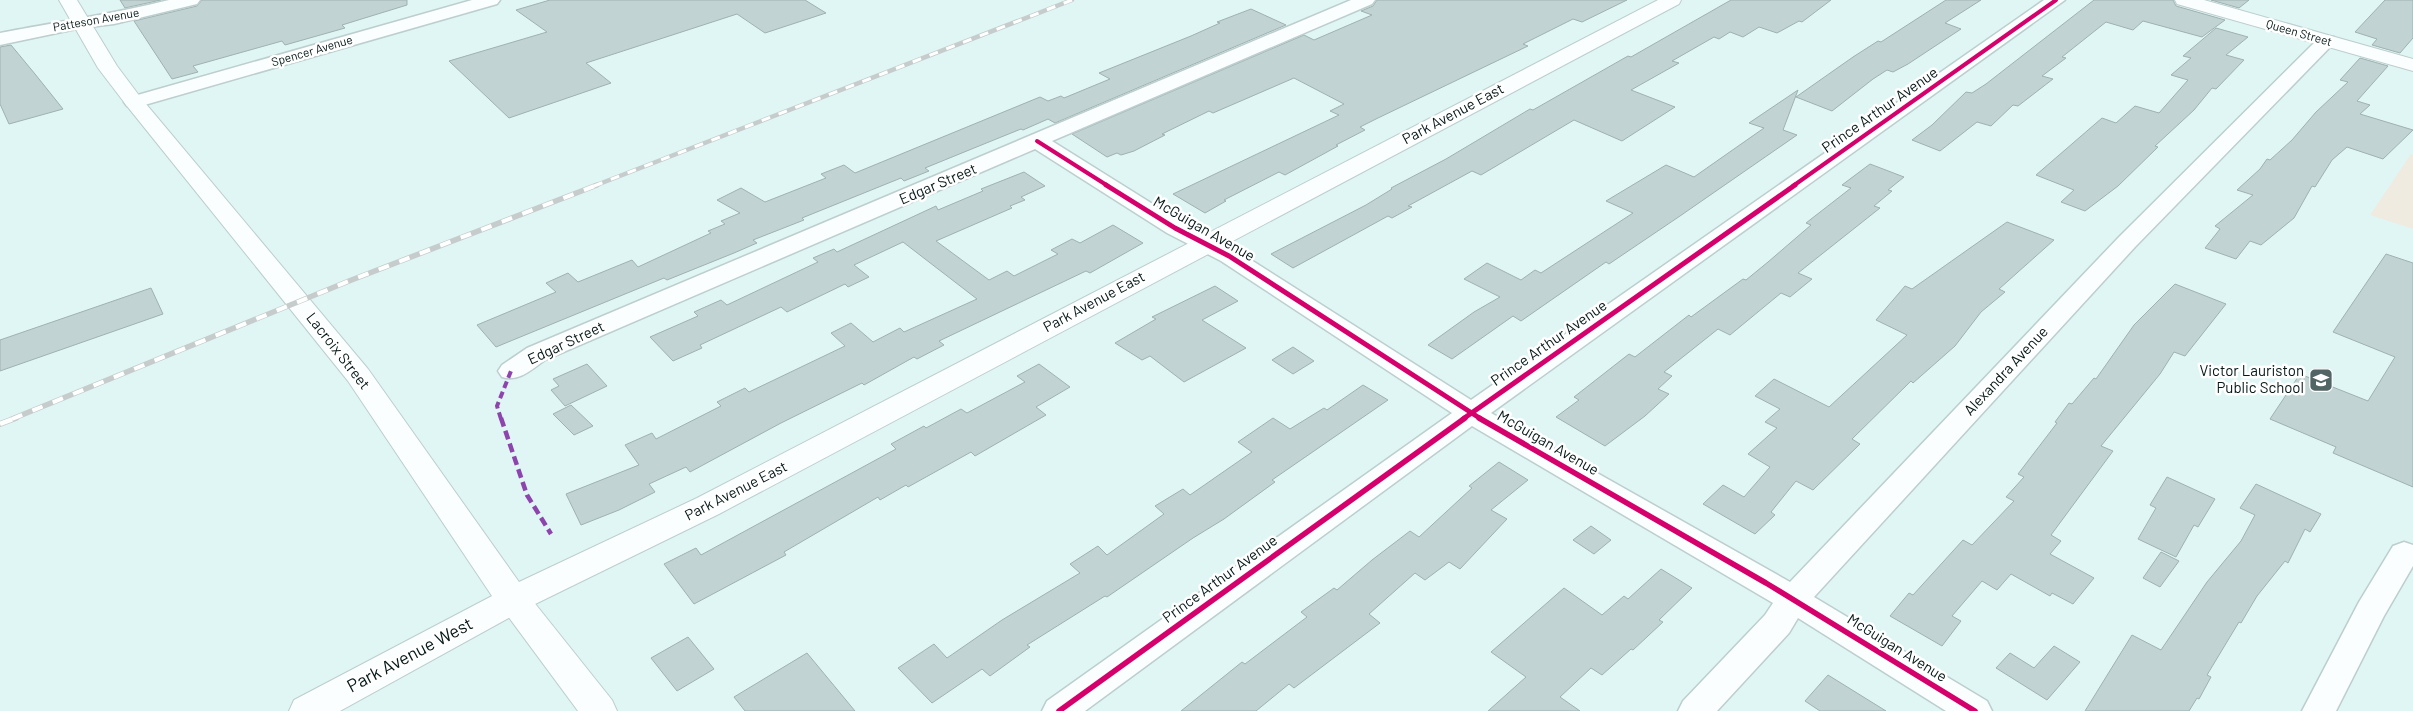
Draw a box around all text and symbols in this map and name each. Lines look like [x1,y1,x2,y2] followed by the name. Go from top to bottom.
[52,5,140,33] street label: Patteson Avenue
[2265,16,2334,48] street label: Queen Street
[269,32,354,68] street label: Spencer Avenue
[1818,62,1941,156] street label: Prince Arthur Avenue
[1399,79,1506,147] street label: Park Avenue East
[896,159,979,207] street label: Edgar Street
[1151,192,1258,264] street label: McGuigan Avenue
[1040,267,1147,335] street label: Park Avenue East
[1487,295,1610,389] street label: Prince Arthur Avenue
[303,308,374,392] street label: Lacroix Street
[524,317,607,368] street label: Edgar Street
[1959,322,2051,419] street label: Alexandra Avenue
[2199,361,2304,396] place label: Victor Lauriston Public School
[2308,367,2334,393] school or university icon: Victor Lauriston Public School
[1495,406,1602,478] street label: McGuigan Avenue
[681,457,790,524] street label: Park Avenue East
[1159,531,1280,626] street label: Prince Arthur Avenue
[1844,609,1951,685] street label: McGuigan Avenue
[343,612,476,697] street label: Park Avenue West

